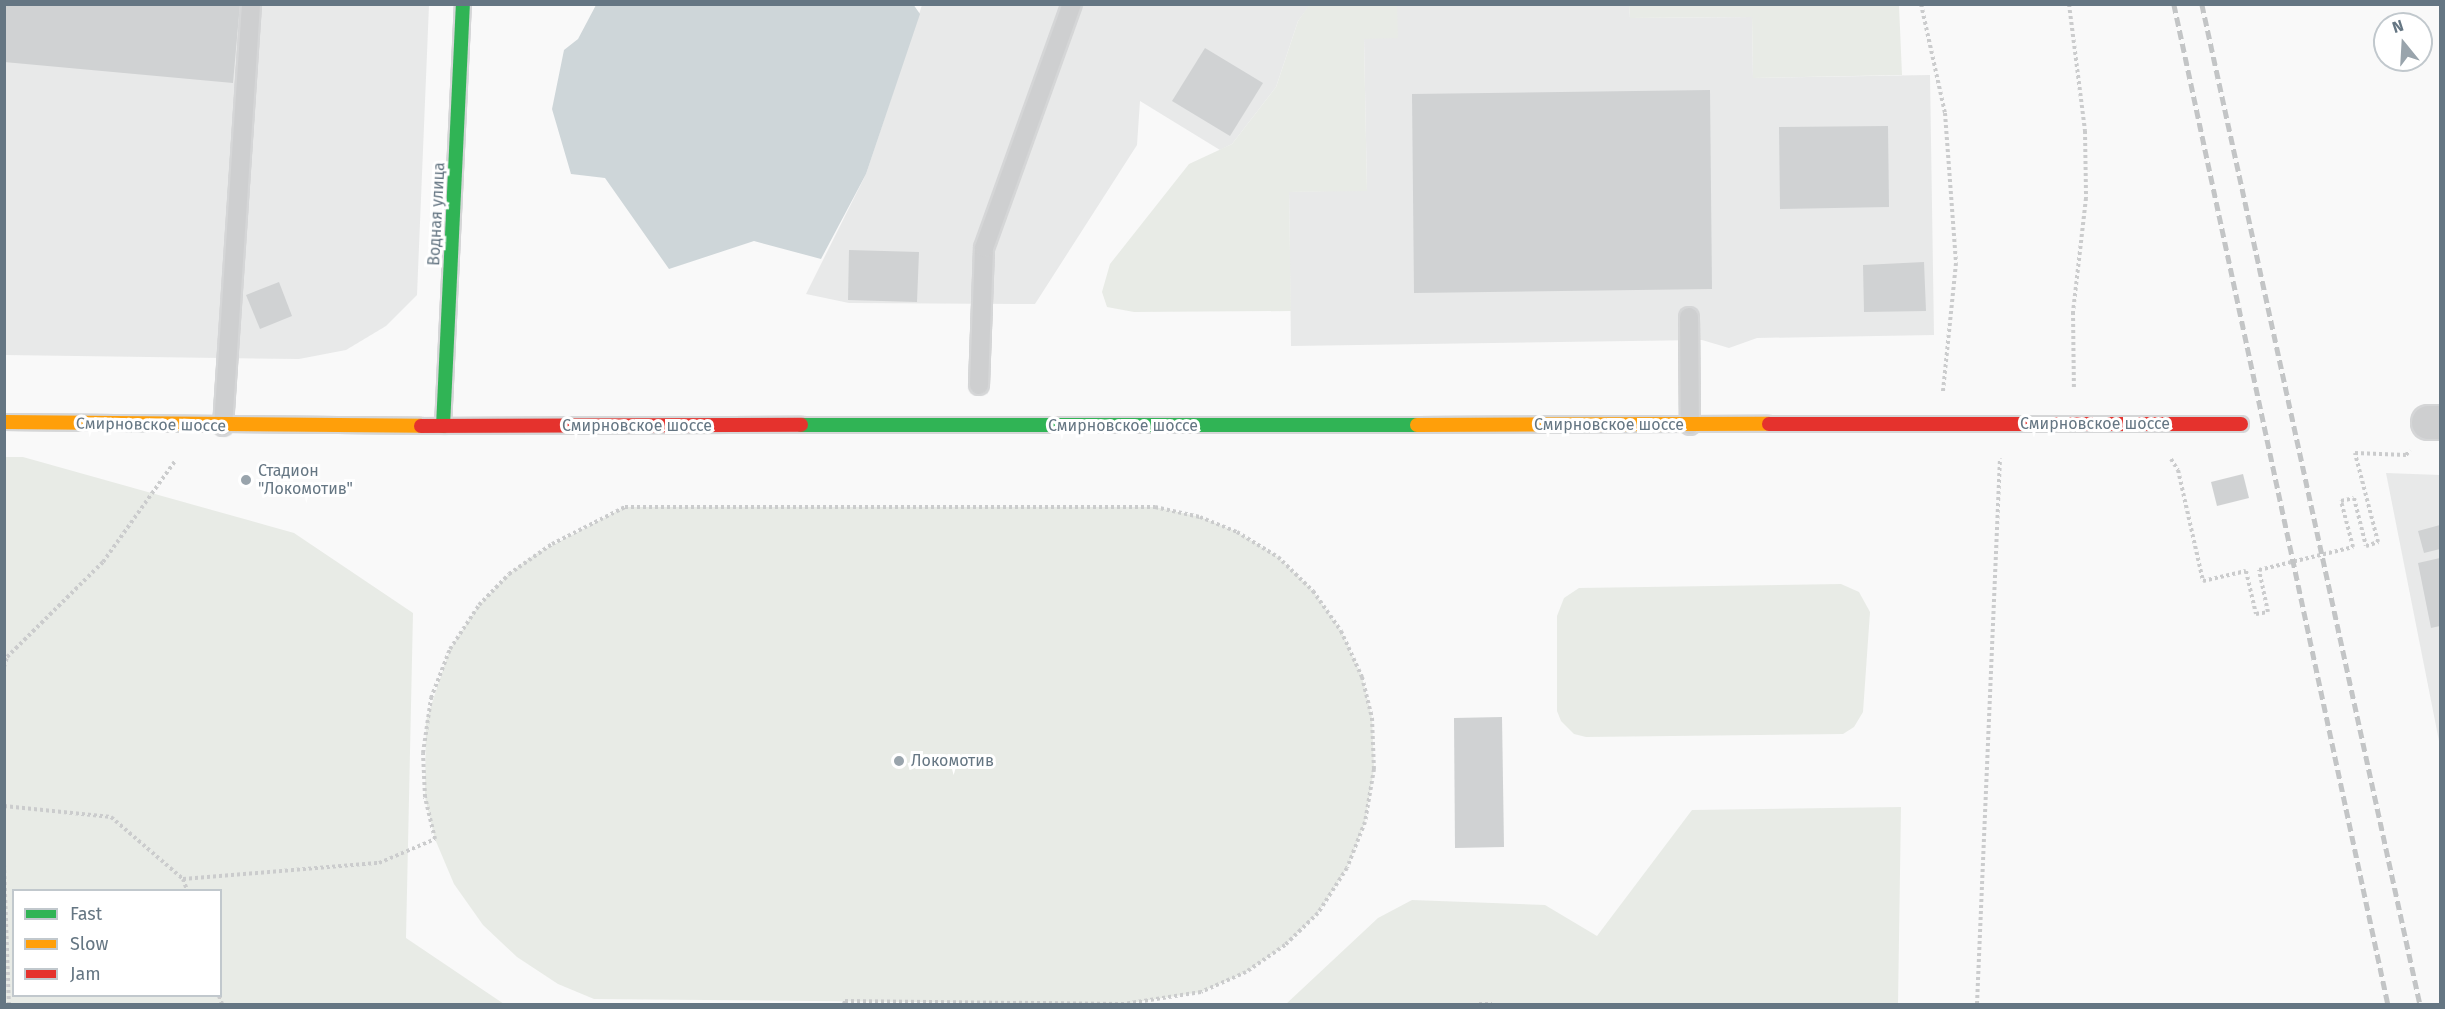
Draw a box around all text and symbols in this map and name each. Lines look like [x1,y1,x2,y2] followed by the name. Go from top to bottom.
[2373,12,2433,72] north arrow
[2390,16,2406,37] text: N
[425,162,449,266] street label: Водная улица
[76,414,226,436] street label: Смирновское шоссе
[2020,414,2170,434] street label: Смирновское шоссе
[1534,415,1684,435] street label: Смирновское шоссе
[562,416,712,436] street label: Смирновское шоссе
[1048,416,1198,436] street label: Смирновское шоссе
[258,461,353,499] place label: Стадион "Локомотив"
[239,473,253,487] marker: Стадион "Локомотив"
[911,751,994,771] place label: Локомотив
[892,754,906,768] marker: Локомотив
[12,889,222,997] legend
[70,903,102,925] text: Fast
[70,933,108,955] text: Slow
[70,963,101,985] text: Jam

